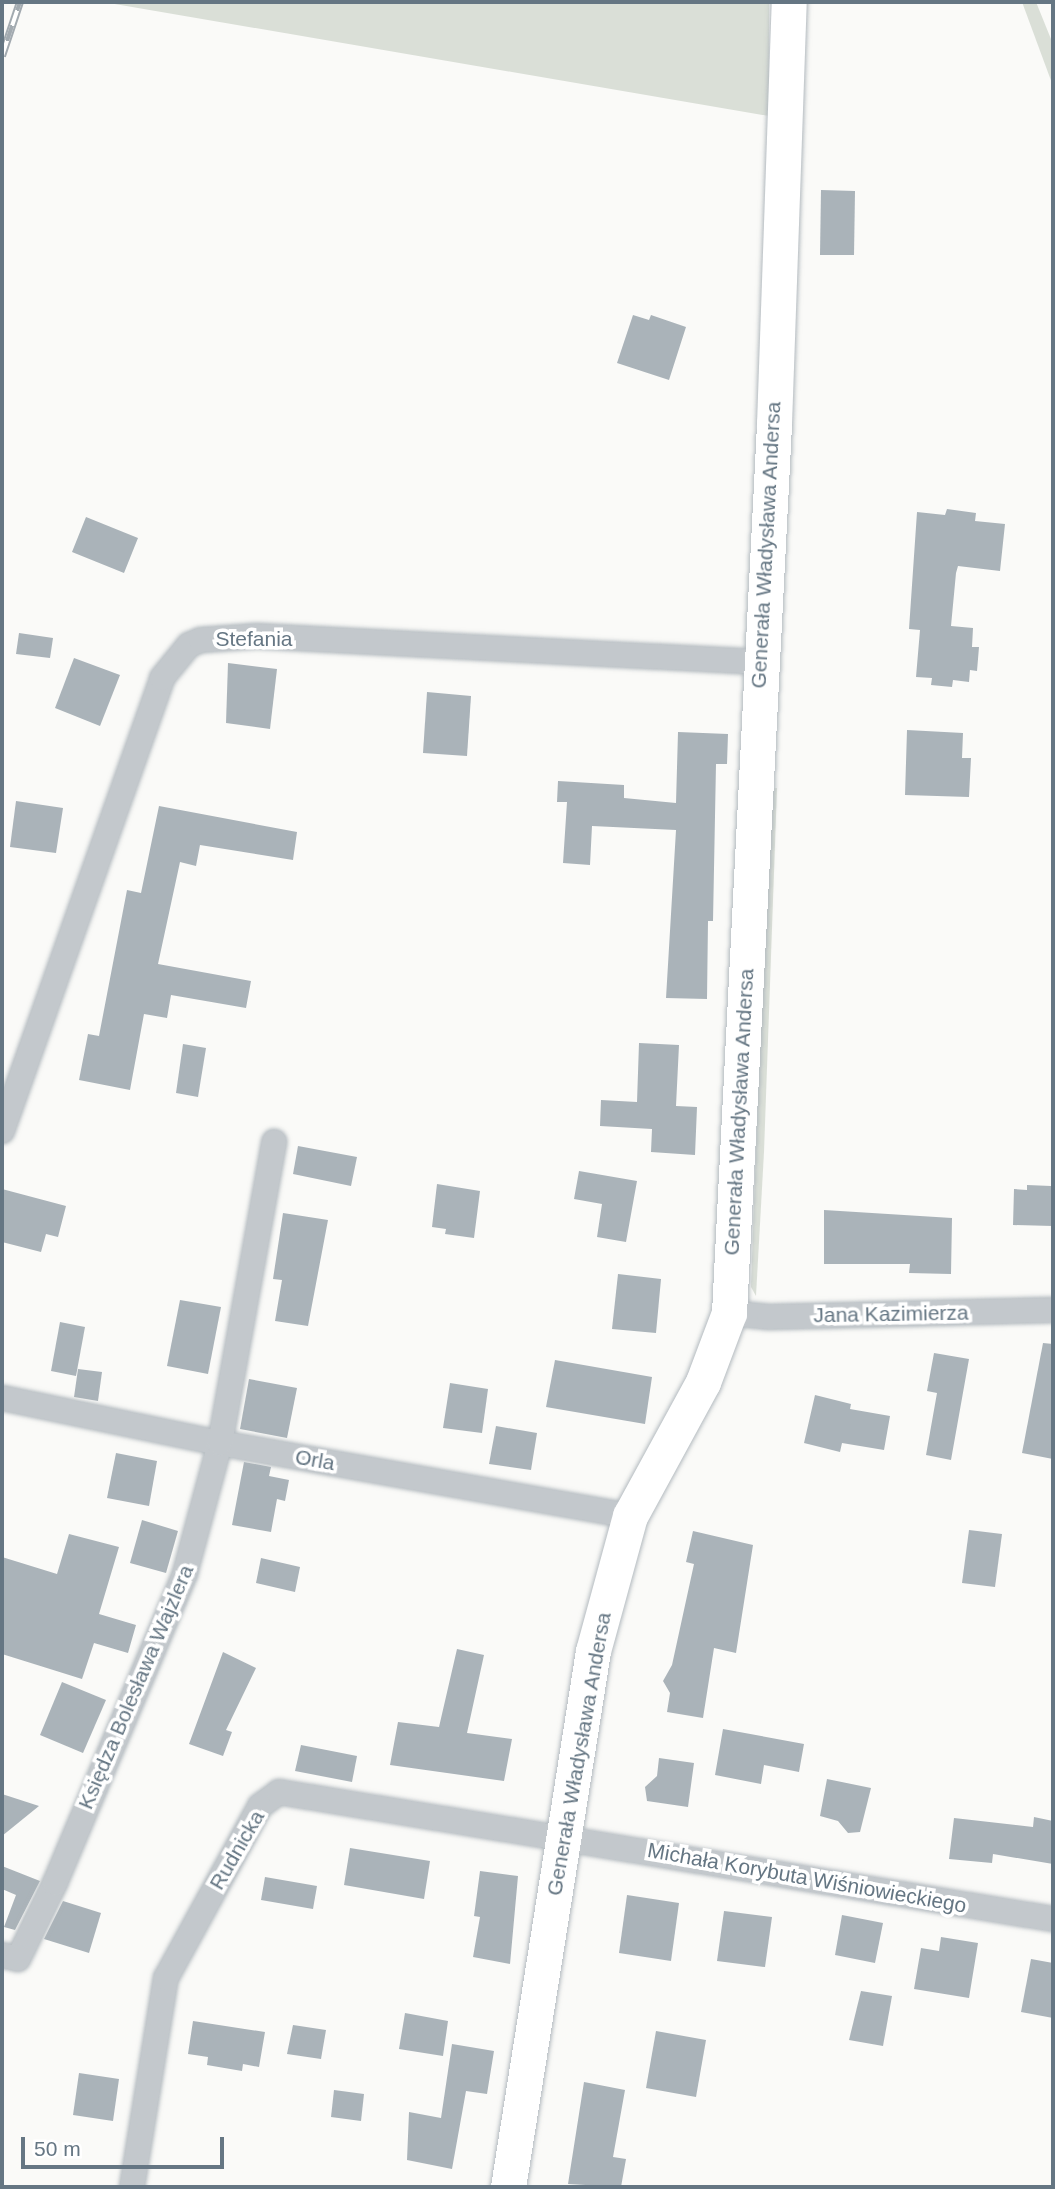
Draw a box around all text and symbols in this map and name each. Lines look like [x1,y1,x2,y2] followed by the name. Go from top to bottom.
[746,400,786,690] street label: Generała Władysława Andersa
[215,626,293,652] street label: Stefania
[719,967,759,1257] street label: Generała Władysława Andersa
[813,1300,969,1328] street label: Jana Kazimierza
[293,1444,337,1476] street label: Orla
[73,1561,199,1813] street label: Księdza Bolesława Wajzlera
[542,1610,616,1898] street label: Generała Władysława Andersa
[204,1806,270,1894] street label: Rudnicka
[646,1838,968,1918] street label: Michała Korybuta Wiśniowieckiego
[24,2122,228,2166] scale bar
[34,2137,81,2160] text: 50 m

